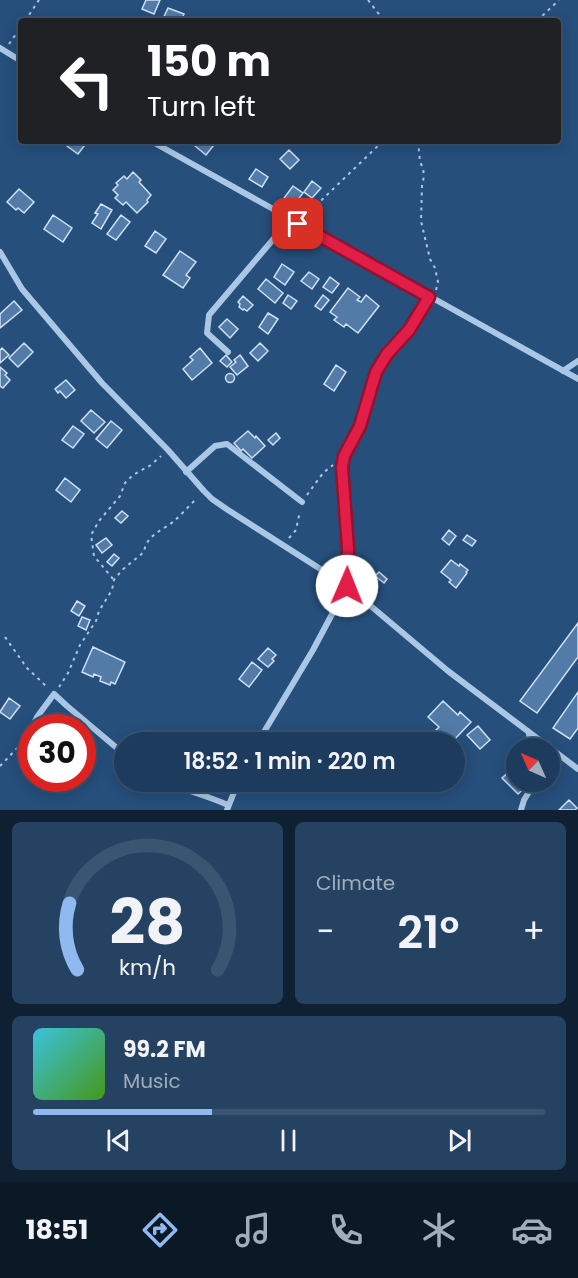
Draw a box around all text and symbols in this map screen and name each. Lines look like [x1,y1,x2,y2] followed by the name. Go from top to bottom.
[147,32,271,91] text: 150 m
[48,42,126,120] icon: left
[147,88,256,125] text: Turn left
[272,198,323,249] pin
[281,207,314,240] icon: arrive
[315,554,379,618] position arrow
[18,714,96,792] speed limit sign: 30
[506,738,560,792] north arrow
[506,738,560,792] map controls
[183,746,396,777] text: 18:52 · 1 min · 220 m
[316,869,395,897] text: Climate
[109,878,186,966] text: 28
[397,901,459,964] text: 21°
[316,908,334,955] text: −
[522,908,545,955] text: +
[119,952,176,983] text: km/h
[123,1034,206,1065] text: 99.2 FM
[123,1067,181,1095] text: Music
[102,1124,135,1157] icon: previous
[272,1124,305,1157] icon: pause
[443,1124,476,1157] icon: next
[139,1209,181,1251] icon: directions
[232,1209,274,1251] icon: music
[325,1209,367,1251] icon: phone
[418,1209,460,1251] icon: climate
[511,1209,553,1251] icon: car
[25,1211,88,1248] text: 18:51

